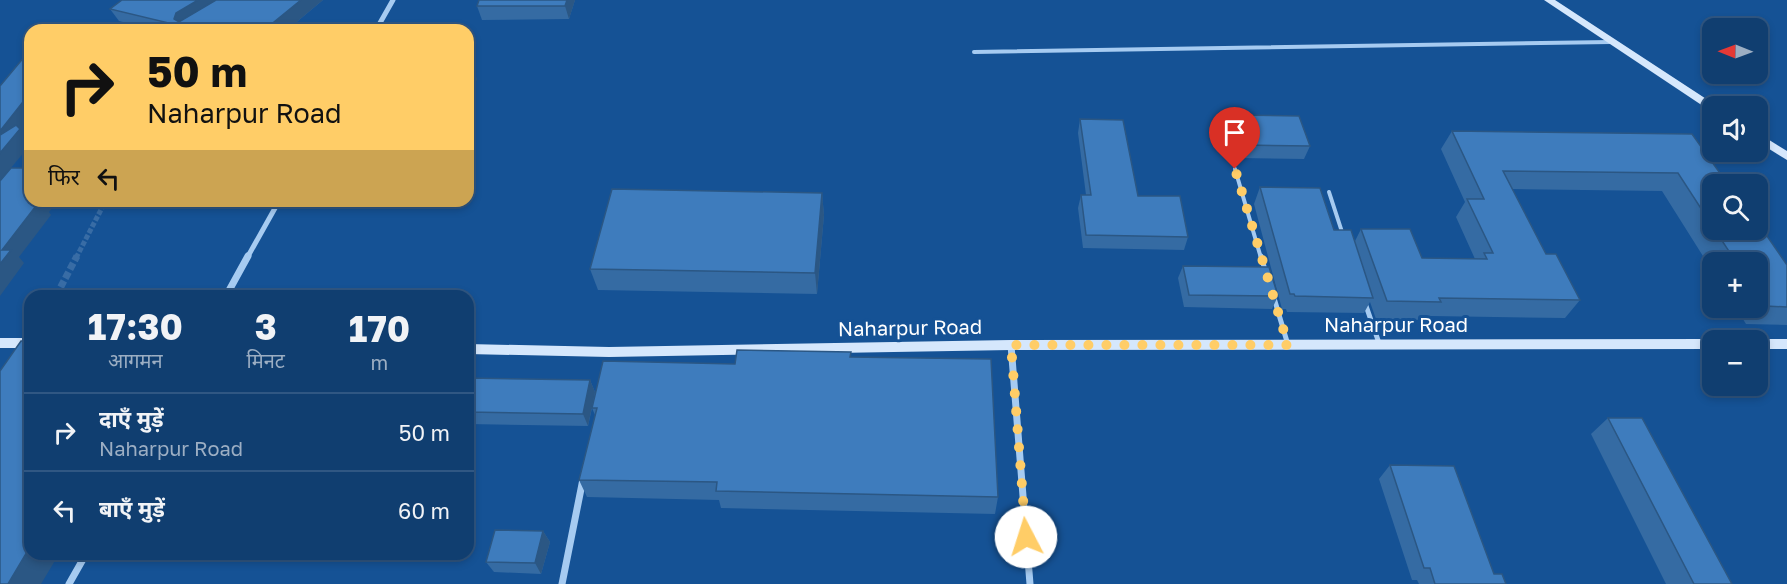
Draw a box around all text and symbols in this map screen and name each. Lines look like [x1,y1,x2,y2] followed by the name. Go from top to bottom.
[1702,18,1768,84] north arrow
[1702,18,1768,396] map controls
[147,46,247,96] text: 50 m
[48,48,126,126] icon: right
[1702,96,1768,162] button: sound
[147,97,342,129] text: Naharpur Road
[1209,107,1260,169] pin
[1218,116,1251,149] icon: arrive
[92,162,125,195] icon: left
[48,163,80,190] text: फिर
[1702,174,1768,240] button: search
[1702,252,1768,318] button: +
[88,305,183,348] text: 17:30
[255,305,277,348] text: 3
[349,307,410,350] text: 170
[1324,312,1468,336] street label: Naharpur Road
[838,314,982,340] street label: Naharpur Road
[1702,330,1768,396] button: −
[108,348,163,372] text: आगमन
[247,348,285,372] text: मिनट
[371,350,388,374] text: m
[99,405,164,432] text: दाएँ मुड़ें
[48,416,81,449] icon: right
[399,419,450,446] text: 50 m
[99,436,243,460] text: Naharpur Road
[48,494,81,527] icon: left
[99,495,165,522] text: बाएँ मुड़ें
[398,497,450,524] text: 60 m
[994,505,1058,569] position arrow

